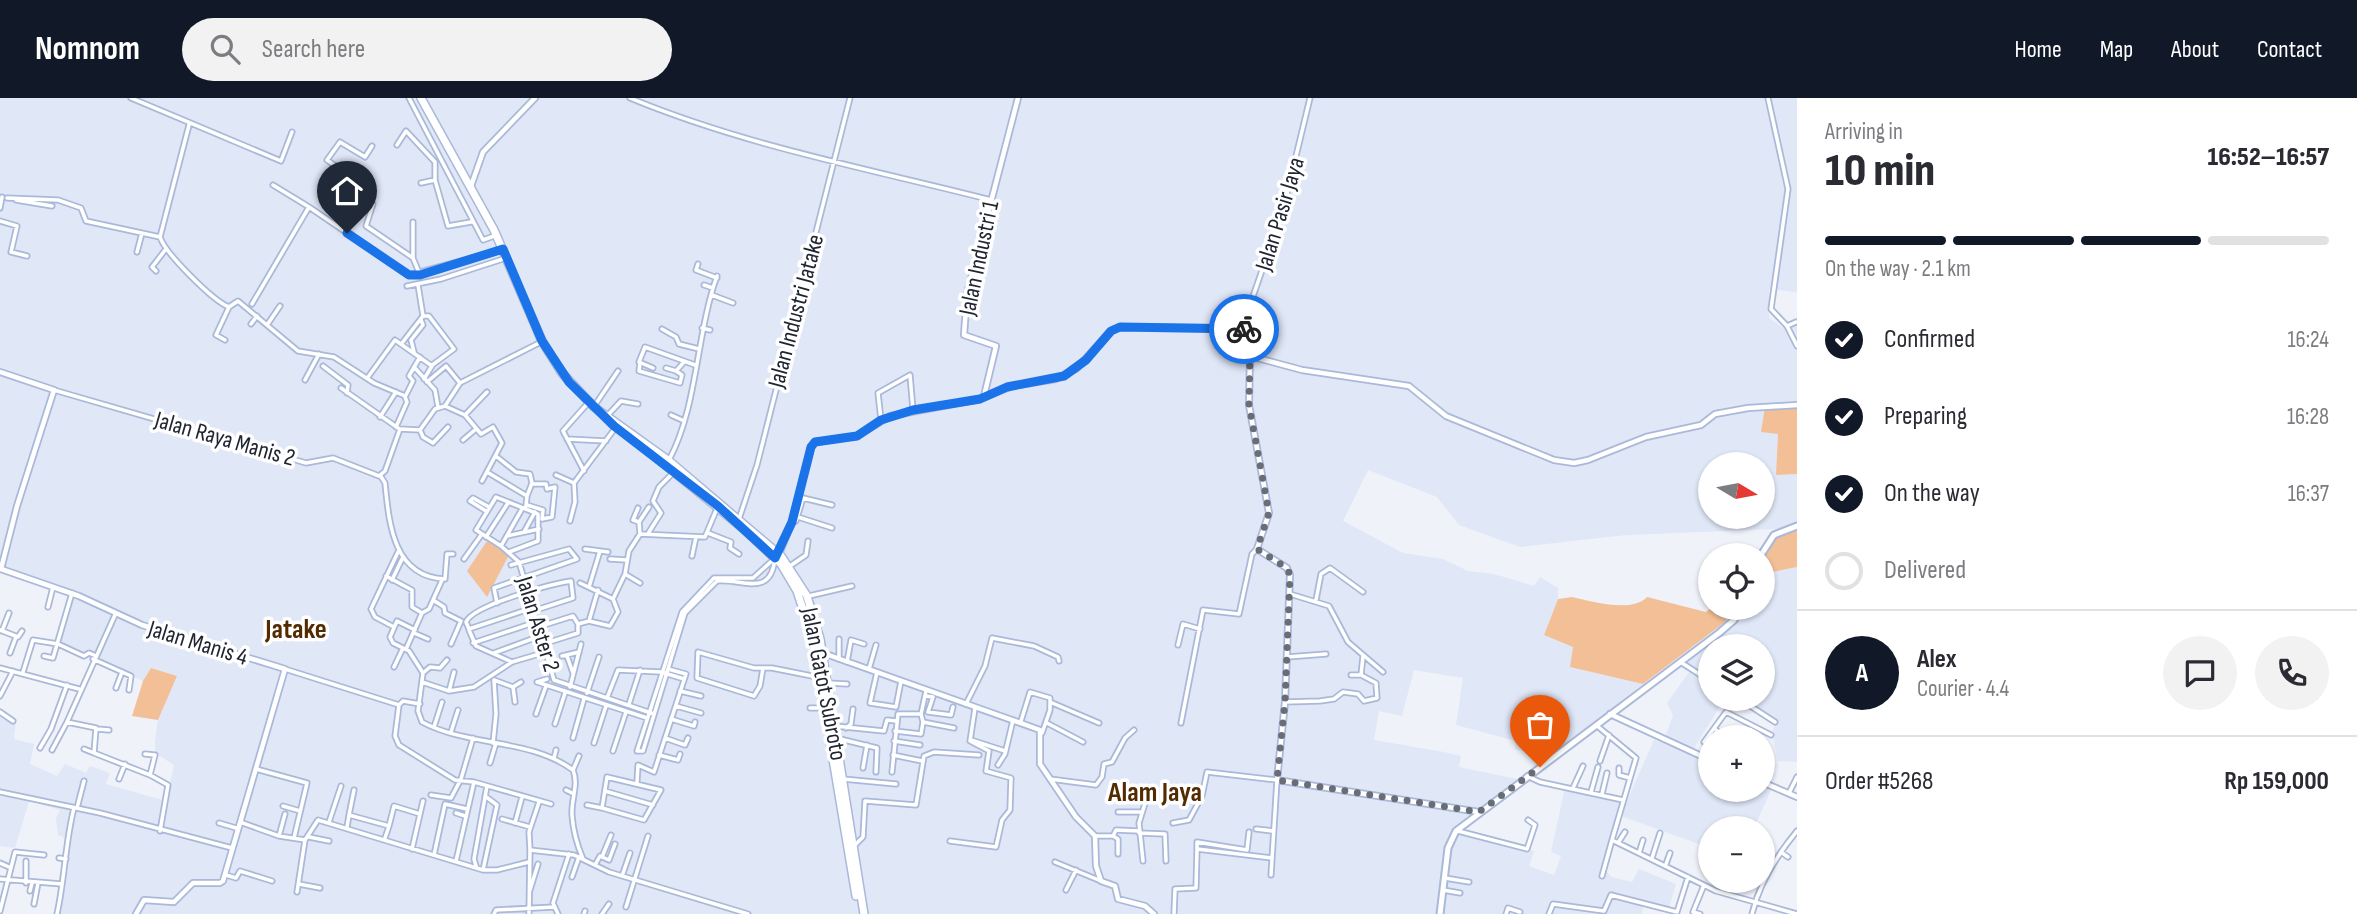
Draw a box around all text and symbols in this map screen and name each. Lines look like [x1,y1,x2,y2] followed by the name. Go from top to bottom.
[182,18,672,81] search box
[35,29,140,69] text: Nomnom
[206,30,244,68] icon: search
[262,34,365,65] text: Search here
[2014,35,2062,64] text: Home
[2100,35,2133,64] text: Map
[2171,35,2219,64] text: About
[2257,35,2322,64] text: Contact
[1825,118,1903,146] text: Arriving in
[2208,142,2329,173] text: 16:52–16:57
[1825,144,1935,199] text: 10 min
[1249,154,1311,275] street label: Jalan Pasir Jaya
[317,161,377,233] pin
[328,172,366,210] icon: home
[952,197,1005,319] street label: Jalan Industri 1
[761,231,830,392] street label: Jalan Industri Jatake
[1825,255,1971,283] text: On the way · 2.1 km
[1209,294,1279,364] courier
[1225,310,1263,348] icon: bike
[1825,321,1863,359] icon: check
[1884,324,1975,355] text: Confirmed
[2288,326,2329,354] text: 16:24
[1825,398,1863,436] icon: check
[1884,401,1967,432] text: Preparing
[2287,403,2329,431] text: 16:28
[151,405,298,473] street label: Jalan Raya Manis 2
[1698,452,1774,528] north arrow
[1698,452,1775,893] map controls
[1825,475,1863,513] icon: check
[1884,478,1980,509] text: On the way
[2288,480,2329,508] text: 16:37
[1698,543,1775,620] button: locate
[1884,555,1966,586] text: Delivered
[509,572,566,675] street label: Jalan Aster 2
[795,604,853,763] street label: Jalan Gatot Subroto
[264,613,327,646] district label: Jatake
[144,614,251,672] street label: Jalan Manis 4
[1698,634,1775,711] button: layers
[2163,636,2237,710] button: chat
[2255,636,2329,710] button: phone
[1917,644,1957,675] text: Alex
[1856,658,1868,689] text: A
[1917,675,2009,703] text: Courier · 4.4
[1510,695,1570,767] pin
[1521,706,1559,744] icon: bag
[1698,725,1775,802] button: +
[1825,766,1934,797] text: Order #5268
[2224,766,2329,797] text: Rp 159,000
[1107,776,1202,809] district label: Alam Jaya
[1698,816,1775,893] button: −

